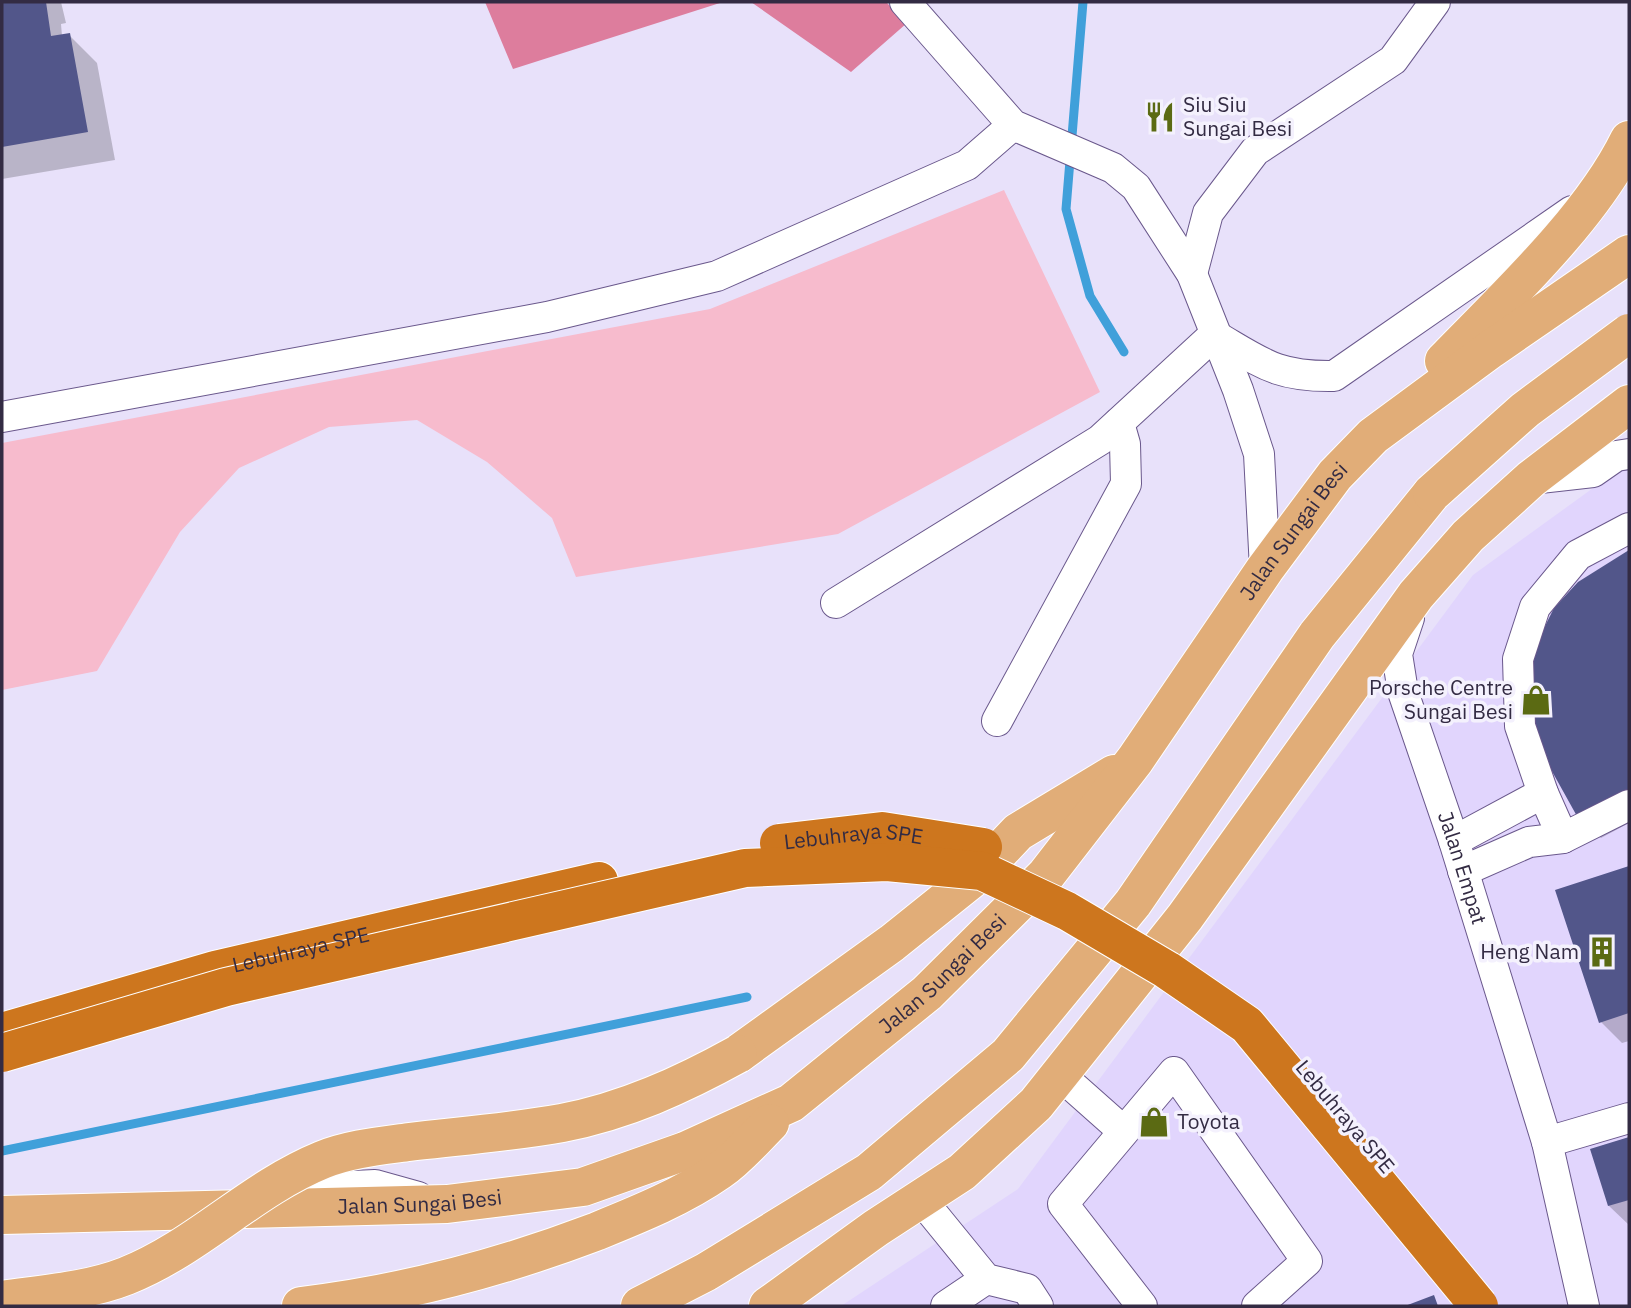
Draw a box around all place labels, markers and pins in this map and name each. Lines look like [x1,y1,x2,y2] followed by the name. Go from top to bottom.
[1183,90,1292,142] place label: Siu Siu Sungai Besi
[1143,100,1177,134] restaurant icon: Siu Siu Sungai Besi
[1369,673,1513,725] place label: Porsche Centre Sungai Besi
[1519,683,1553,717] shop icon: Porsche Centre Sungai Besi
[1585,935,1619,969] building icon: Heng Nam
[1480,937,1579,965] place label: Heng Nam
[1137,1105,1171,1139] shop icon: Toyota
[1177,1107,1240,1135] place label: Toyota

